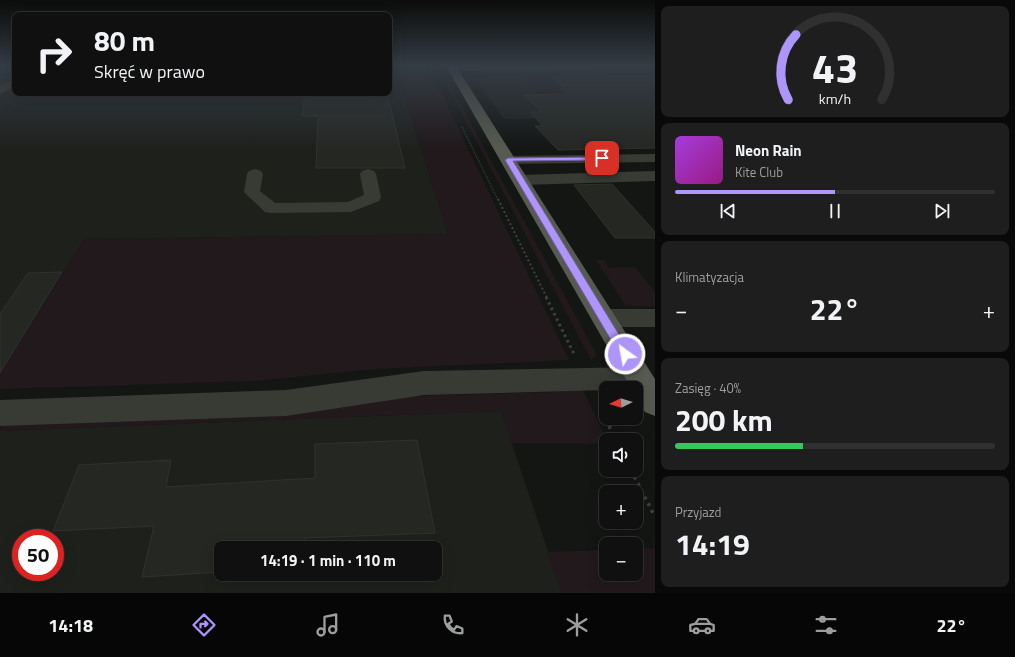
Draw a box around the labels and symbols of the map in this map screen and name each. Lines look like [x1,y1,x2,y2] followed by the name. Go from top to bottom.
[585,141,619,175] pin
[604,333,646,375] position arrow
[599,381,643,425] north arrow
[12,529,64,581] speed limit sign: 50

